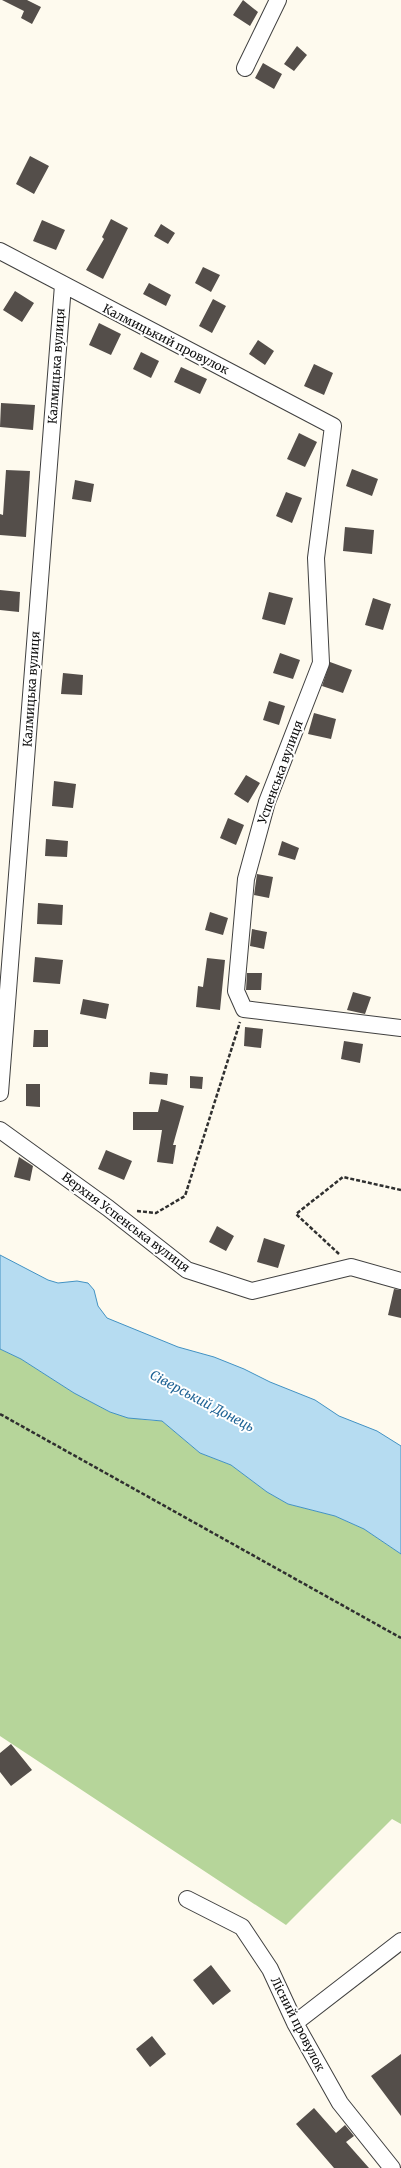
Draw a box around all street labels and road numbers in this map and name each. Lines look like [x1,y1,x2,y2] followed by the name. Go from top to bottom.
[100,301,232,378] street label: Калмицький провулок
[44,308,68,424] street label: Калмицька вулиця
[19,631,43,747] street label: Калмицька вулиця
[254,718,306,827] street label: Успенська вулиця
[59,1169,193,1275] street label: Верхня Успенська вулиця
[268,1974,328,2074] street label: Лісний провулок

